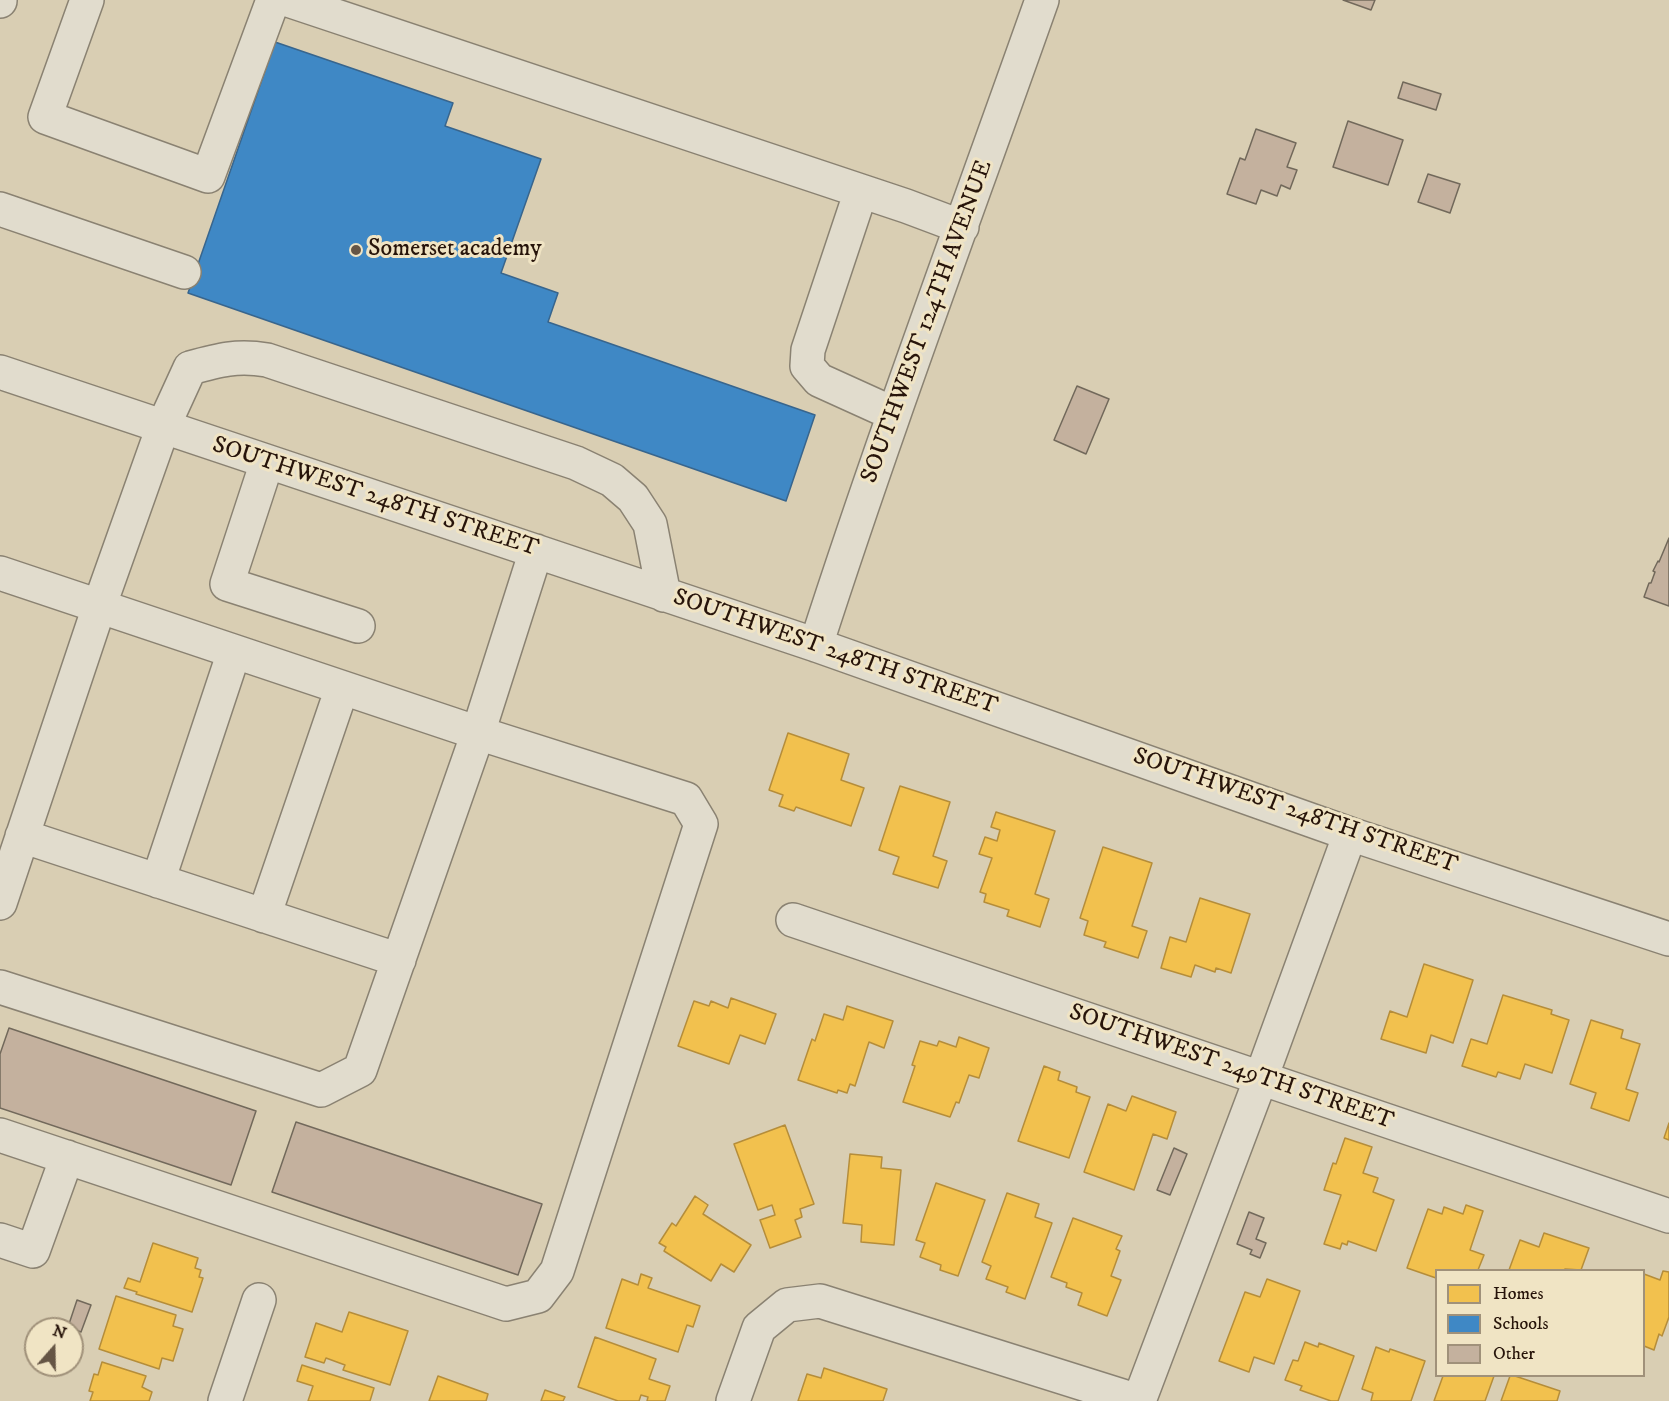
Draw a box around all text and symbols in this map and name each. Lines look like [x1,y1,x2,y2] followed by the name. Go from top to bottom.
[856,157,1000,487] street label: SOUTHWEST 124TH AVENUE
[368,236,542,264] place label: Somerset academy
[349,243,363,257] marker: Somerset academy
[208,432,542,564] street label: SOUTHWEST 248TH STREET
[669,584,1001,722] street label: SOUTHWEST 248TH STREET
[1129,743,1461,881] street label: SOUTHWEST 248TH STREET
[1065,999,1397,1137] street label: SOUTHWEST 249TH STREET
[1435,1269,1645,1377] legend
[1493,1283,1544,1305] text: Homes
[1493,1313,1548,1335] text: Schools
[24,1317,84,1377] north arrow
[50,1320,69,1344] text: N
[1493,1343,1535,1365] text: Other

